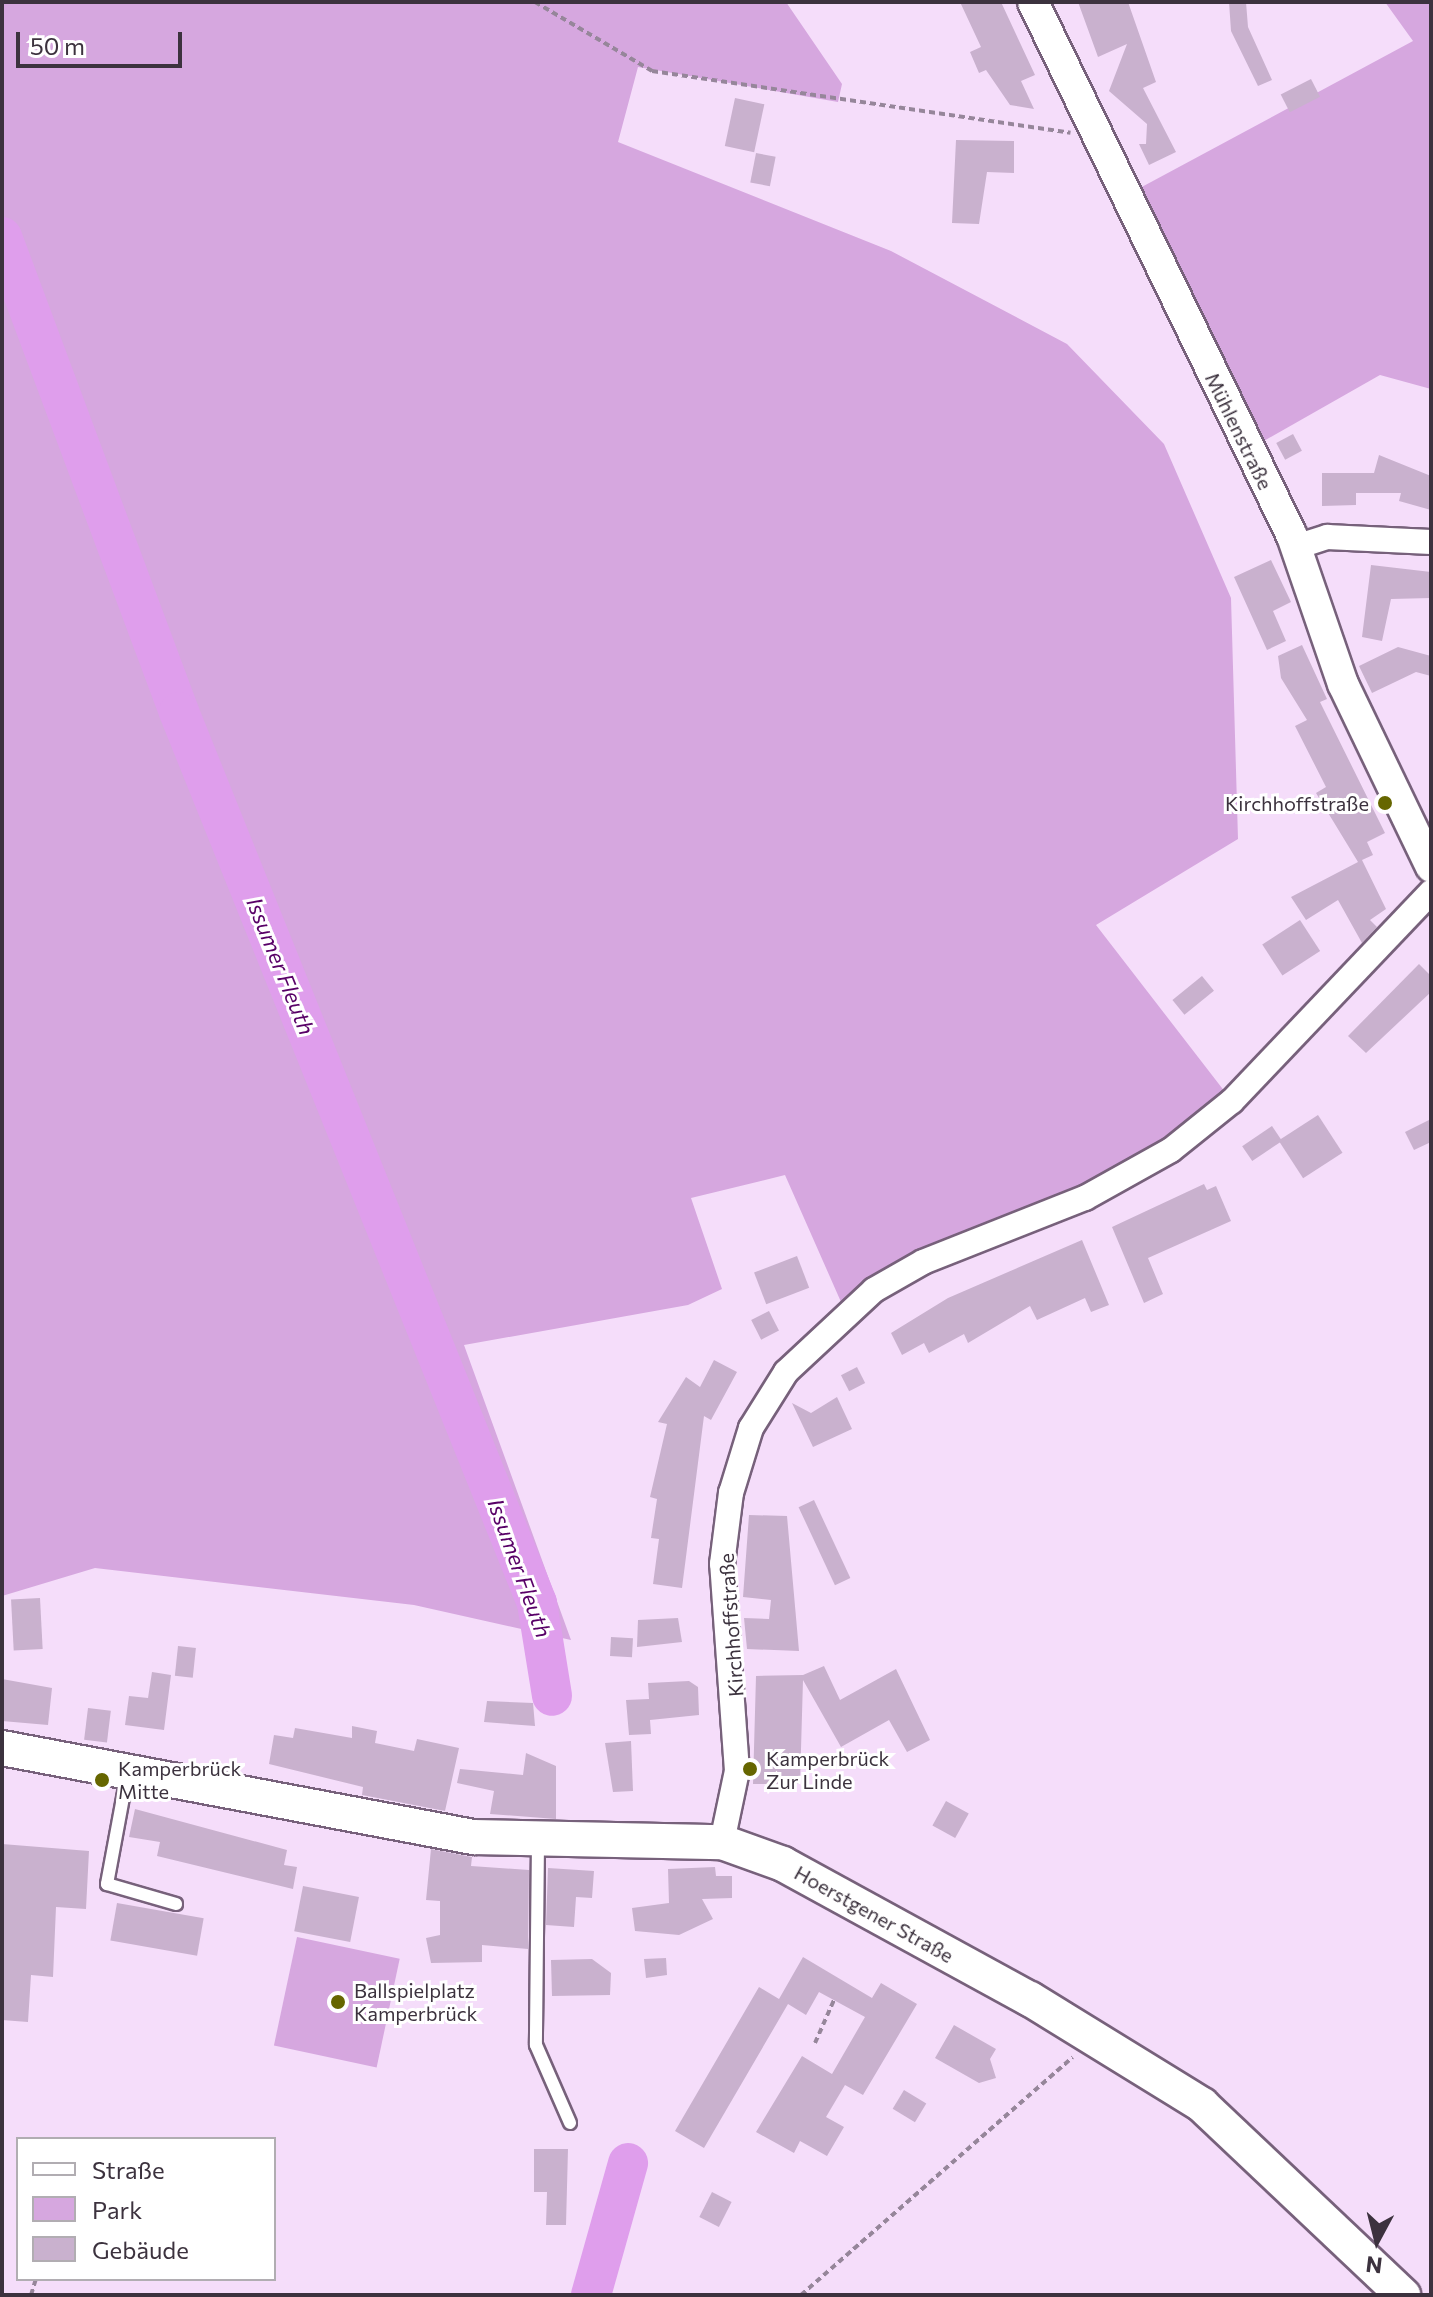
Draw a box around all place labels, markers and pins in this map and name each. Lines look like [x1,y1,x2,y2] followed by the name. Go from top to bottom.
[1225,791,1369,815] place label: Kirchhoffstraße
[1376,794,1394,812] marker: Kirchhoffstraße
[766,1746,889,1793] place label: Kamperbrück Zur Linde
[118,1756,241,1803] place label: Kamperbrück Mitte
[741,1760,759,1778] marker: Kamperbrück Zur Linde
[93,1771,111,1789] marker: Kamperbrück Mitte
[354,1978,477,2025] place label: Ballspielplatz Kamperbrück
[329,1993,347,2011] marker: Ballspielplatz Kamperbrück

